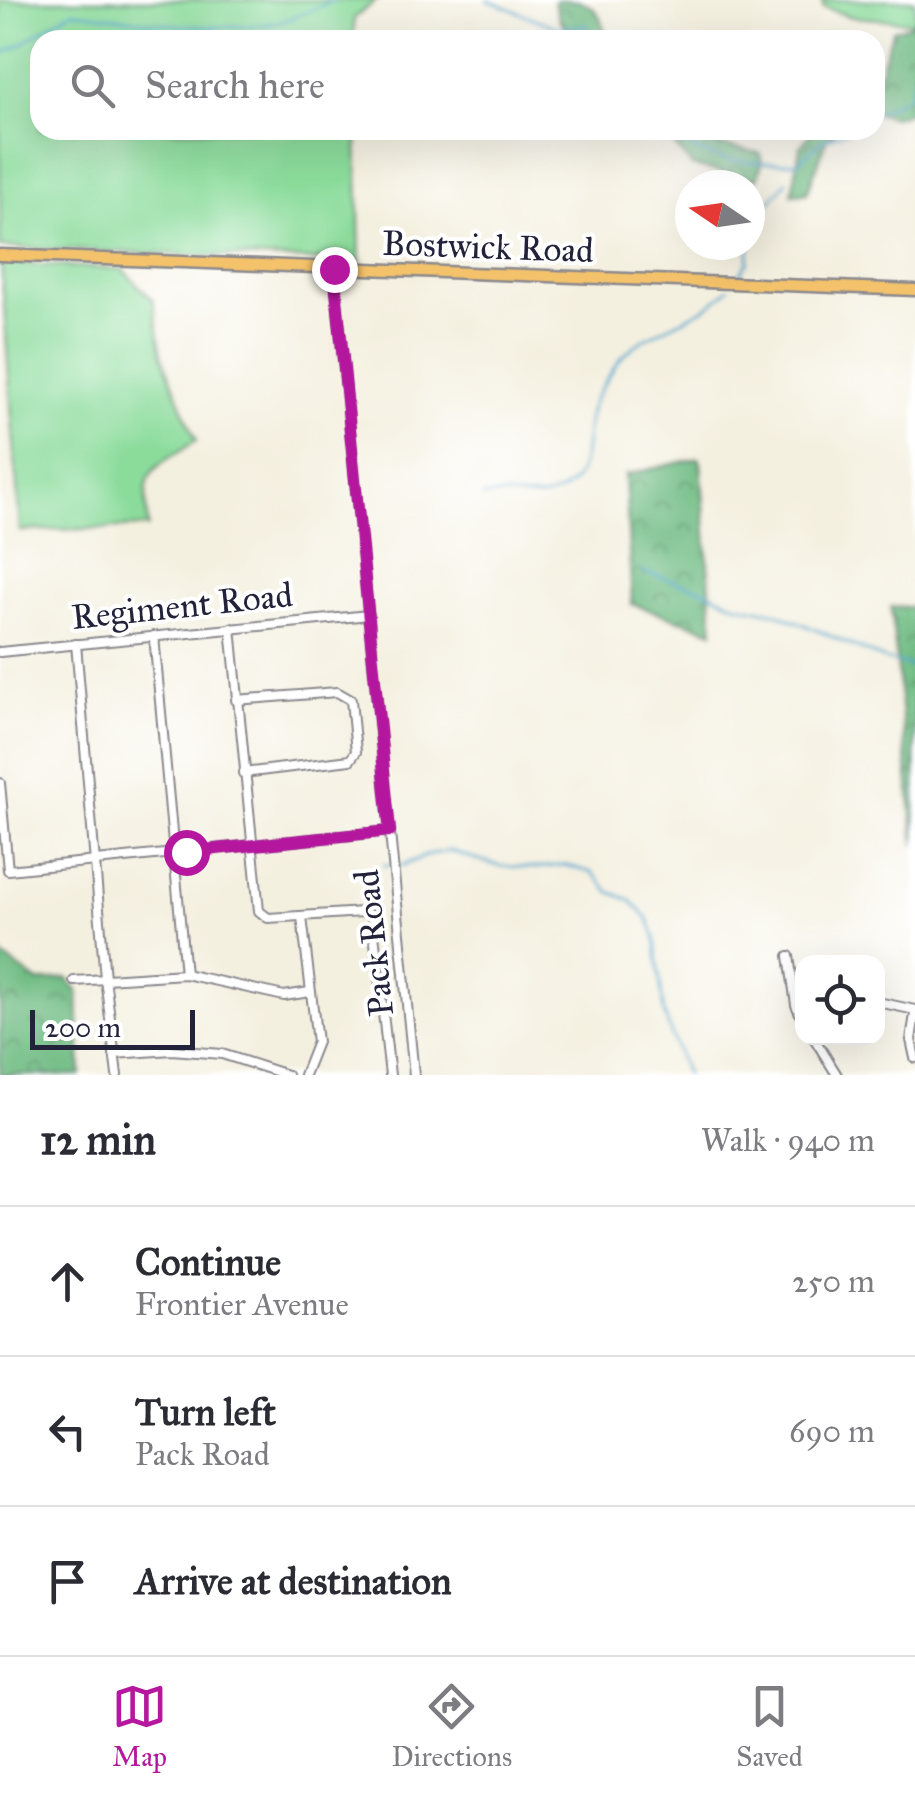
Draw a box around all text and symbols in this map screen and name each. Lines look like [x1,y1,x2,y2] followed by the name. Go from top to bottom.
[30,30,885,140] search box
[65,58,120,113] icon: search
[145,62,325,108] text: Search here
[675,170,765,260] north arrow
[381,222,595,272] street label: Bostwick Road
[312,247,358,293] route end
[69,573,295,639] street label: Regiment Road
[164,830,210,876] route start
[345,867,403,1019] street label: Pack Road
[795,955,885,1045] map controls
[795,955,885,1045] button: locate
[30,1005,195,1050] scale bar
[45,1010,121,1045] text: 200 m
[40,1114,156,1166] text: 12 min
[701,1121,875,1160] text: Walk · 940 m
[135,1239,281,1285] text: Continue
[40,1254,95,1309] icon: ahead
[792,1262,875,1301] text: 250 m
[135,1285,349,1324] text: Frontier Avenue
[135,1389,276,1435] text: Turn left
[40,1404,95,1459] icon: left
[789,1412,875,1451] text: 690 m
[135,1435,270,1474] text: Pack Road
[40,1554,95,1609] icon: arrive
[135,1558,452,1604] text: Arrive at destination
[112,1679,167,1774] tab: Map
[391,1679,512,1774] tab: Directions
[736,1679,803,1774] tab: Saved

